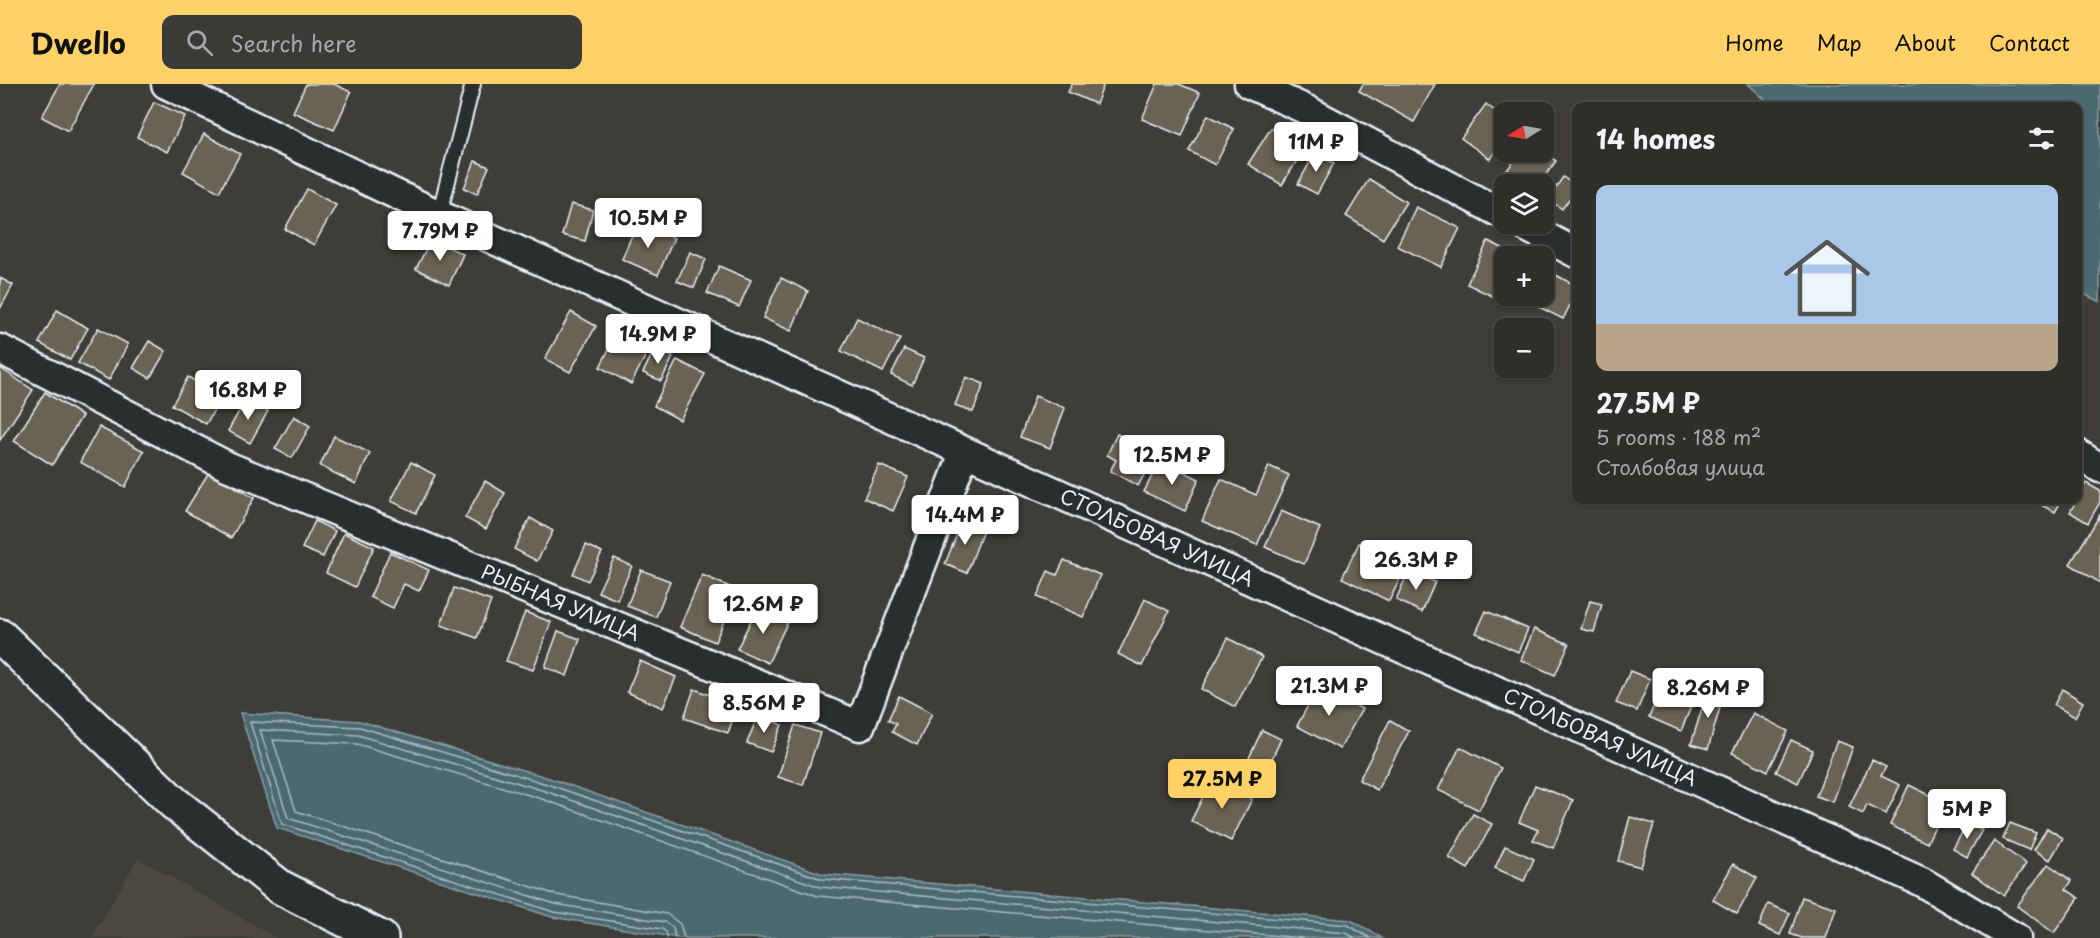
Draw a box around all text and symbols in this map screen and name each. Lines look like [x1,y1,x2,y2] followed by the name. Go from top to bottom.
[162,15,582,69] search box
[30,21,126,64] text: Dwello
[183,26,216,59] icon: search
[231,26,357,59] text: Search here
[1725,26,1784,58] text: Home
[1817,26,1862,58] text: Map
[1895,26,1956,58] text: About
[1989,26,2070,58] text: Contact
[1494,102,1554,162] north arrow
[1494,102,1554,378] map controls
[1596,119,1715,158] text: 14 homes
[1274,122,1358,173] pin: 11M ₽
[2025,122,2058,155] icon: filters
[1288,126,1344,156] text: 11M ₽
[1494,174,1554,234] button: layers
[593,198,703,249] pin: 10.5M ₽
[609,202,687,232] text: 10.5M ₽
[385,211,495,262] pin: 7.79M ₽
[402,215,478,245] text: 7.79M ₽
[1773,224,1881,332] icon: home
[1494,246,1554,306] button: +
[603,314,713,365] pin: 14.9M ₽
[620,318,696,348] text: 14.9M ₽
[1494,318,1554,378] button: −
[193,370,303,421] pin: 16.8M ₽
[209,374,287,404] text: 16.8M ₽
[1596,383,1700,422] text: 27.5M ₽
[1596,422,1761,452] text: 5 rooms · 188 m²
[1117,435,1227,486] pin: 12.5M ₽
[1133,439,1211,469] text: 12.5M ₽
[1596,452,1765,482] text: Столбовая улица
[1055,480,1259,594] street label: СТОЛБОВАЯ УЛИЦА
[910,495,1020,546] pin: 14.4M ₽
[926,499,1004,529] text: 14.4M ₽
[1361,540,1471,591] pin: 26.3M ₽
[1374,544,1458,574] text: 26.3M ₽
[477,556,645,648] street label: РЫБНАЯ УЛИЦА
[708,584,818,635] pin: 12.6M ₽
[723,588,803,618] text: 12.6M ₽
[1274,666,1384,717] pin: 21.3M ₽
[1653,668,1763,719] pin: 8.26M ₽
[1290,670,1368,700] text: 21.3M ₽
[1666,672,1750,702] text: 8.26M ₽
[1499,680,1702,793] street label: СТОЛБОВАЯ УЛИЦА
[709,683,819,734] pin: 8.56M ₽
[723,687,805,717] text: 8.56M ₽
[1167,759,1277,810] pin: 27.5M ₽
[1182,763,1262,793] text: 27.5M ₽
[1931,789,2003,840] pin: 5M ₽
[1942,793,1992,823] text: 5M ₽

